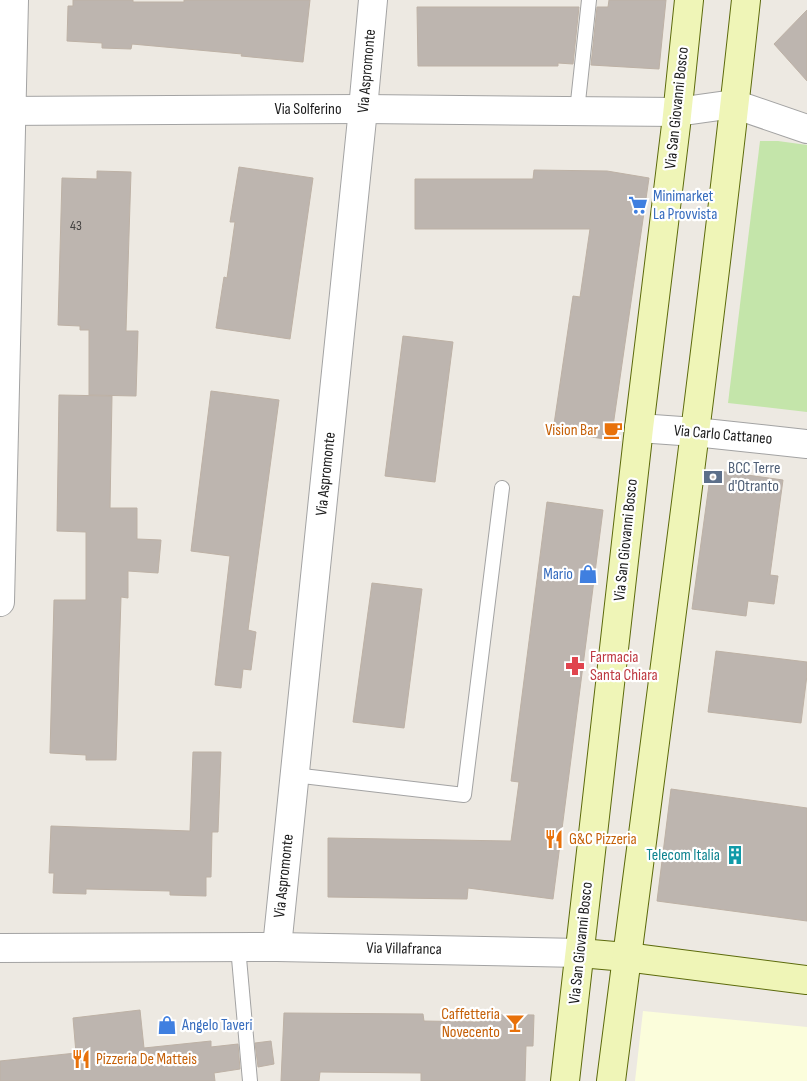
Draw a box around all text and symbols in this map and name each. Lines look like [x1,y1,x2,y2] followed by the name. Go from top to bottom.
[354,28,380,114] street label: Via Aspromonte
[661,46,693,170] street label: Via San Giovanni Bosco
[274,100,342,119] street label: Via Solferino
[653,187,717,224] place label: Minimarket La Provvista
[627,194,649,216] supermarket icon: Minimarket La Provvista
[70,217,82,234] house number: 43
[602,419,624,441] cafe icon: Vision Bar
[545,421,598,440] place label: Vision Bar
[673,421,773,449] street label: Via Carlo Cattaneo
[312,431,340,517] street label: Via Aspromonte
[728,459,780,496] place label: BCC Terre d'Otranto
[702,466,724,488] bank icon: BCC Terre d'Otranto
[610,478,642,602] street label: Via San Giovanni Bosco
[577,563,599,585] shop icon: Mario
[543,565,573,584] place label: Mario
[590,648,658,685] place label: Farmacia Santa Chiara
[564,655,586,677] pharmacy icon: Farmacia Santa Chiara
[543,828,565,850] restaurant icon: G&C Pizzeria
[569,830,637,849] place label: G&C Pizzeria
[270,833,298,919] street label: Via Aspromonte
[724,844,746,866] building icon: Telecom Italia
[646,846,720,865] place label: Telecom Italia
[565,881,597,1005] street label: Via San Giovanni Bosco
[366,939,442,959] street label: Via Villafranca
[441,1005,500,1042] place label: Caffetteria Novecento
[504,1012,526,1034] bar icon: Caffetteria Novecento
[156,1014,178,1036] shop icon: Angelo Taveri
[181,1016,252,1035] place label: Angelo Taveri
[70,1048,92,1070] restaurant icon: Pizzeria De Matteis
[96,1050,197,1069] place label: Pizzeria De Matteis

